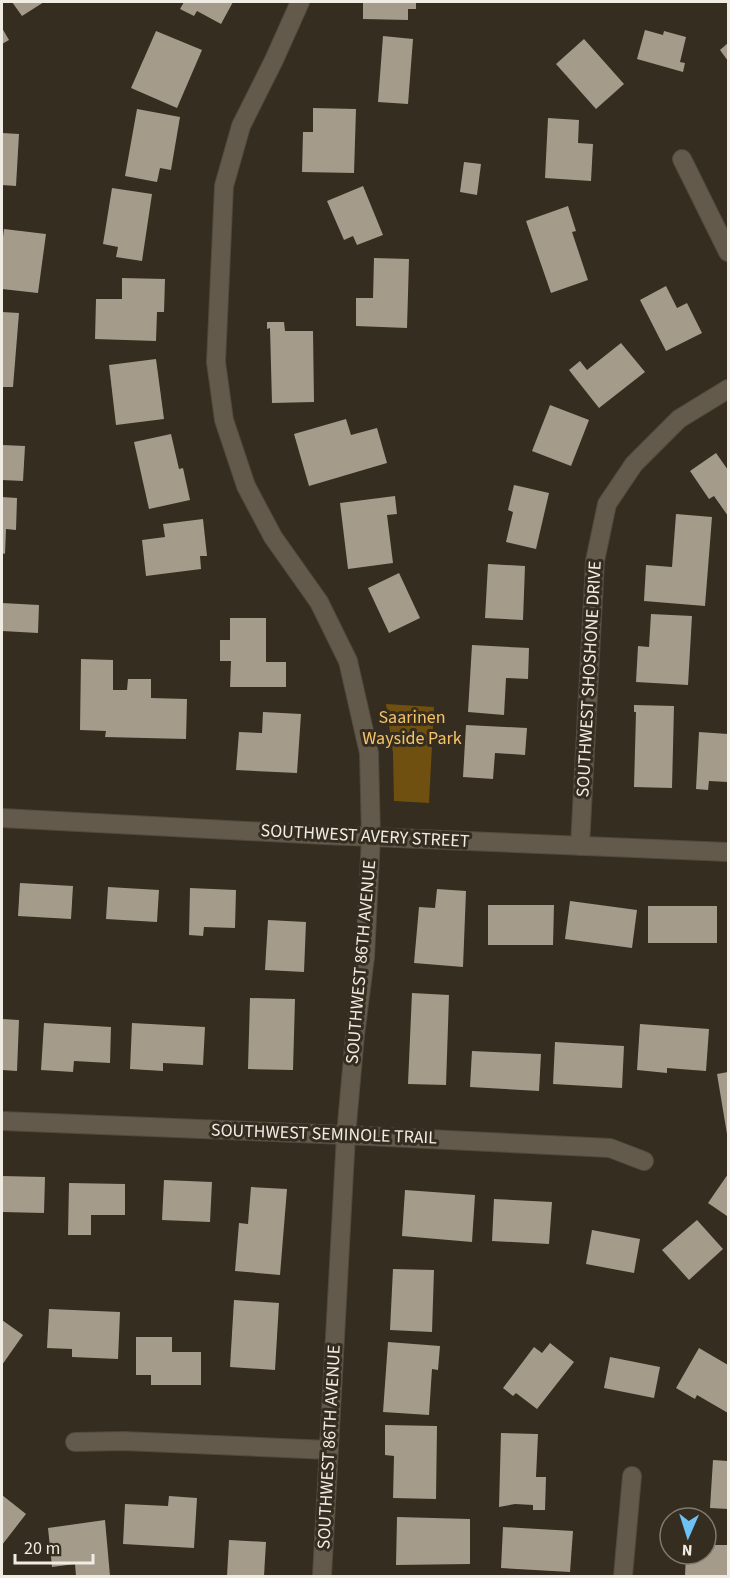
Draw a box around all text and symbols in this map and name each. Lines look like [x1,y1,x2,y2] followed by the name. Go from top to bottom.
[570,560,608,798] street label: SOUTHWEST SHOSHONE DRIVE
[362,705,462,751] park label: Saarinen Wayside Park
[260,818,470,854] street label: SOUTHWEST AVERY STREET
[340,859,382,1065] street label: SOUTHWEST 86TH AVENUE
[211,1118,438,1150] street label: SOUTHWEST SEMINOLE TRAIL
[311,1344,347,1550] street label: SOUTHWEST 86TH AVENUE
[658,1506,718,1566] north arrow
[15,1527,93,1565] scale bar
[24,1536,60,1561] text: 20 m
[681,1539,693,1561] text: N

